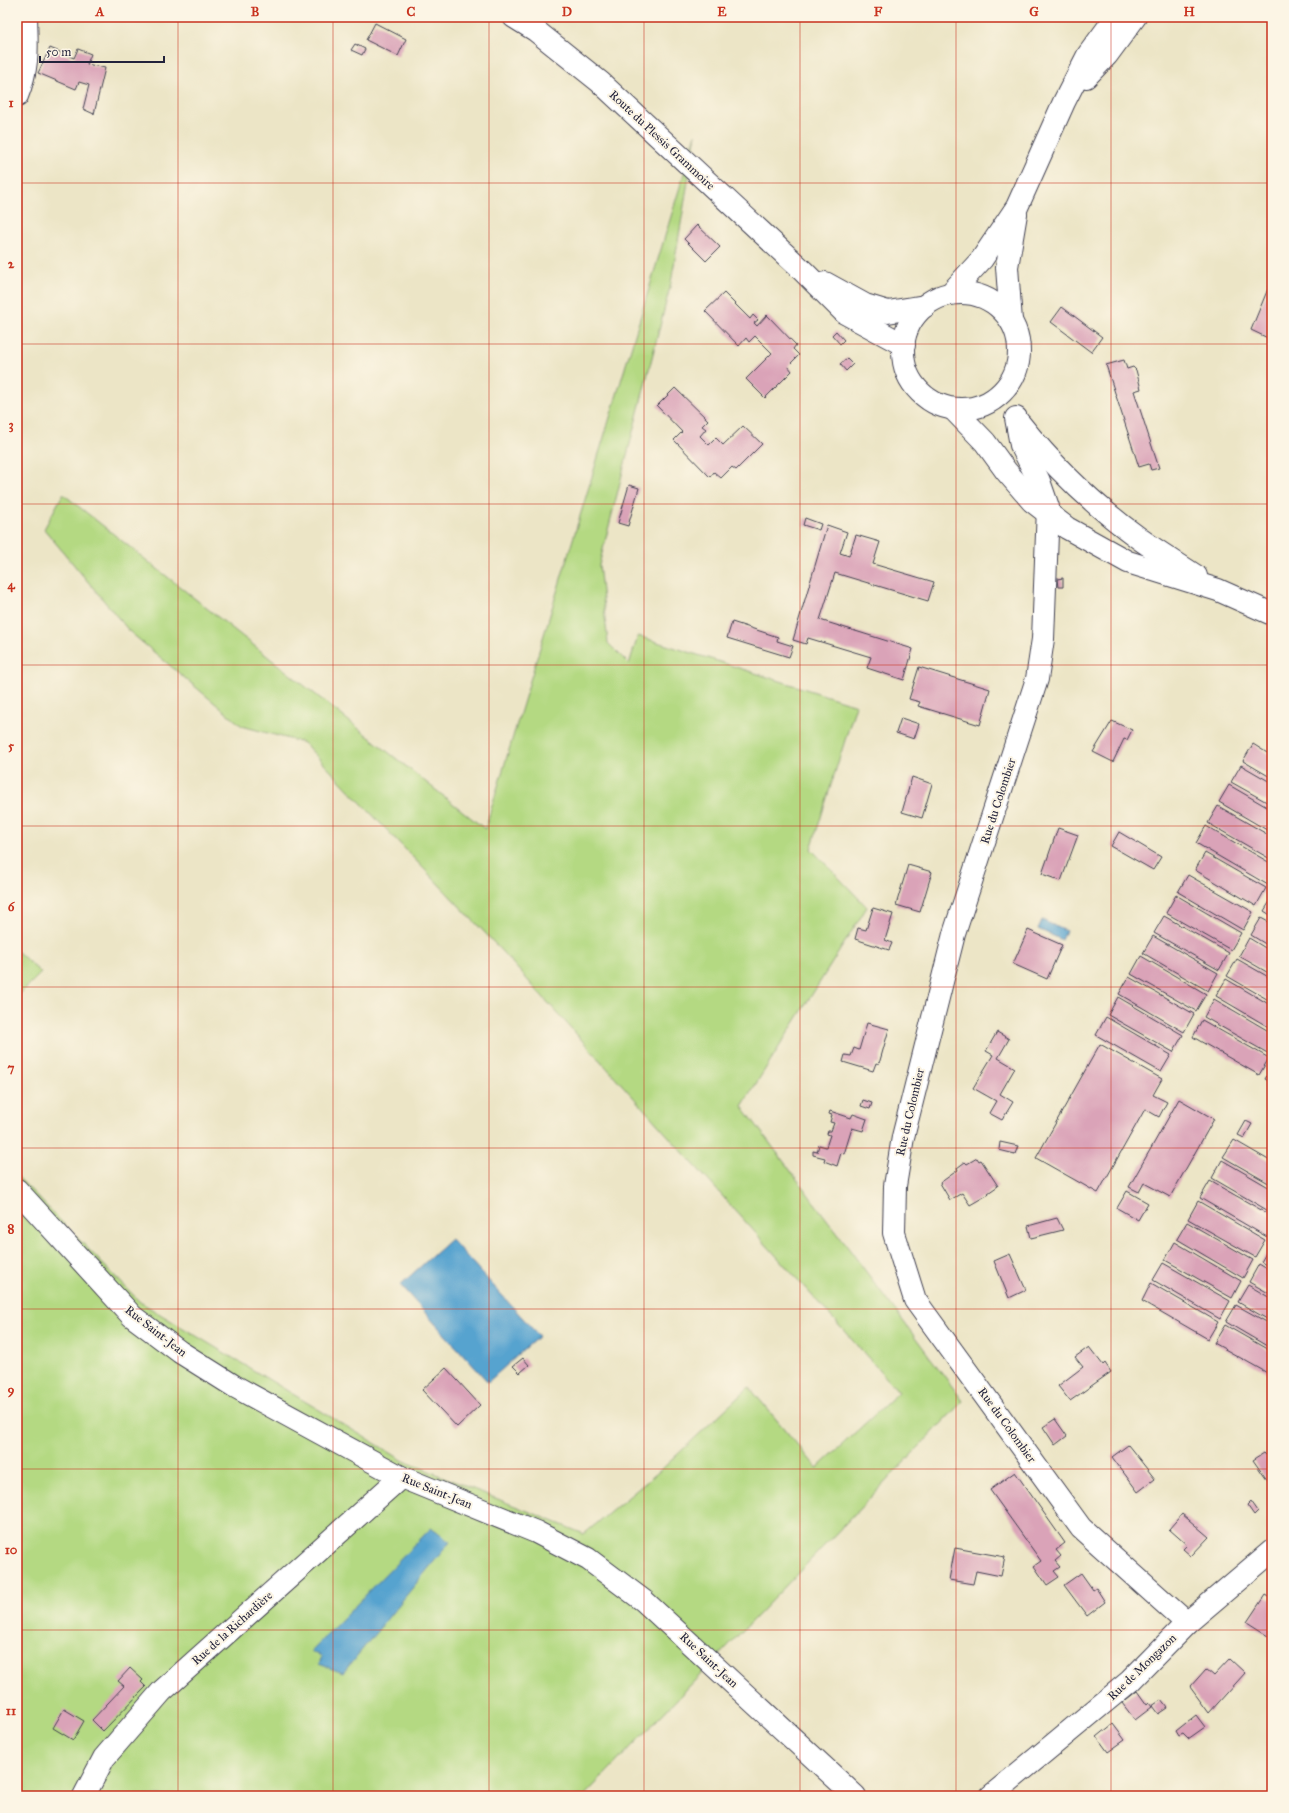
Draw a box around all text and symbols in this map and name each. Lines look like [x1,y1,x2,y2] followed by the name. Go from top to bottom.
[95,4,105,20] text: A
[251,4,260,20] text: B
[407,4,416,20] text: C
[562,4,572,20] text: D
[717,4,727,20] text: E
[874,4,883,20] text: F
[1029,4,1039,20] text: G
[1183,4,1195,20] text: H
[40,38,164,64] scale bar
[46,45,71,59] text: 50 m
[606,87,718,193] street label: Route du Plessis Grammoire
[8,95,14,111] text: 1
[8,256,15,272] text: 2
[8,417,14,433] text: 3
[7,577,15,593] text: 4
[8,738,15,754] text: 5
[978,756,1019,846] street label: Rue du Colombier
[8,899,16,915] text: 6
[8,1060,15,1076] text: 7
[893,1066,927,1157] street label: Rue du Colombier
[8,1221,15,1237] text: 8
[122,1303,190,1361] street label: Rue Saint-Jean
[8,1382,15,1398] text: 9
[975,1385,1039,1466] street label: Rue du Colombier
[400,1471,475,1513] street label: Rue Saint-Jean
[5,1542,18,1558] text: 10
[189,1588,275,1668] street label: Rue de la Richardière
[676,1630,741,1692] street label: Rue Saint-Jean
[1105,1630,1180,1704] street label: Rue de Mongazon
[6,1703,16,1719] text: 11

